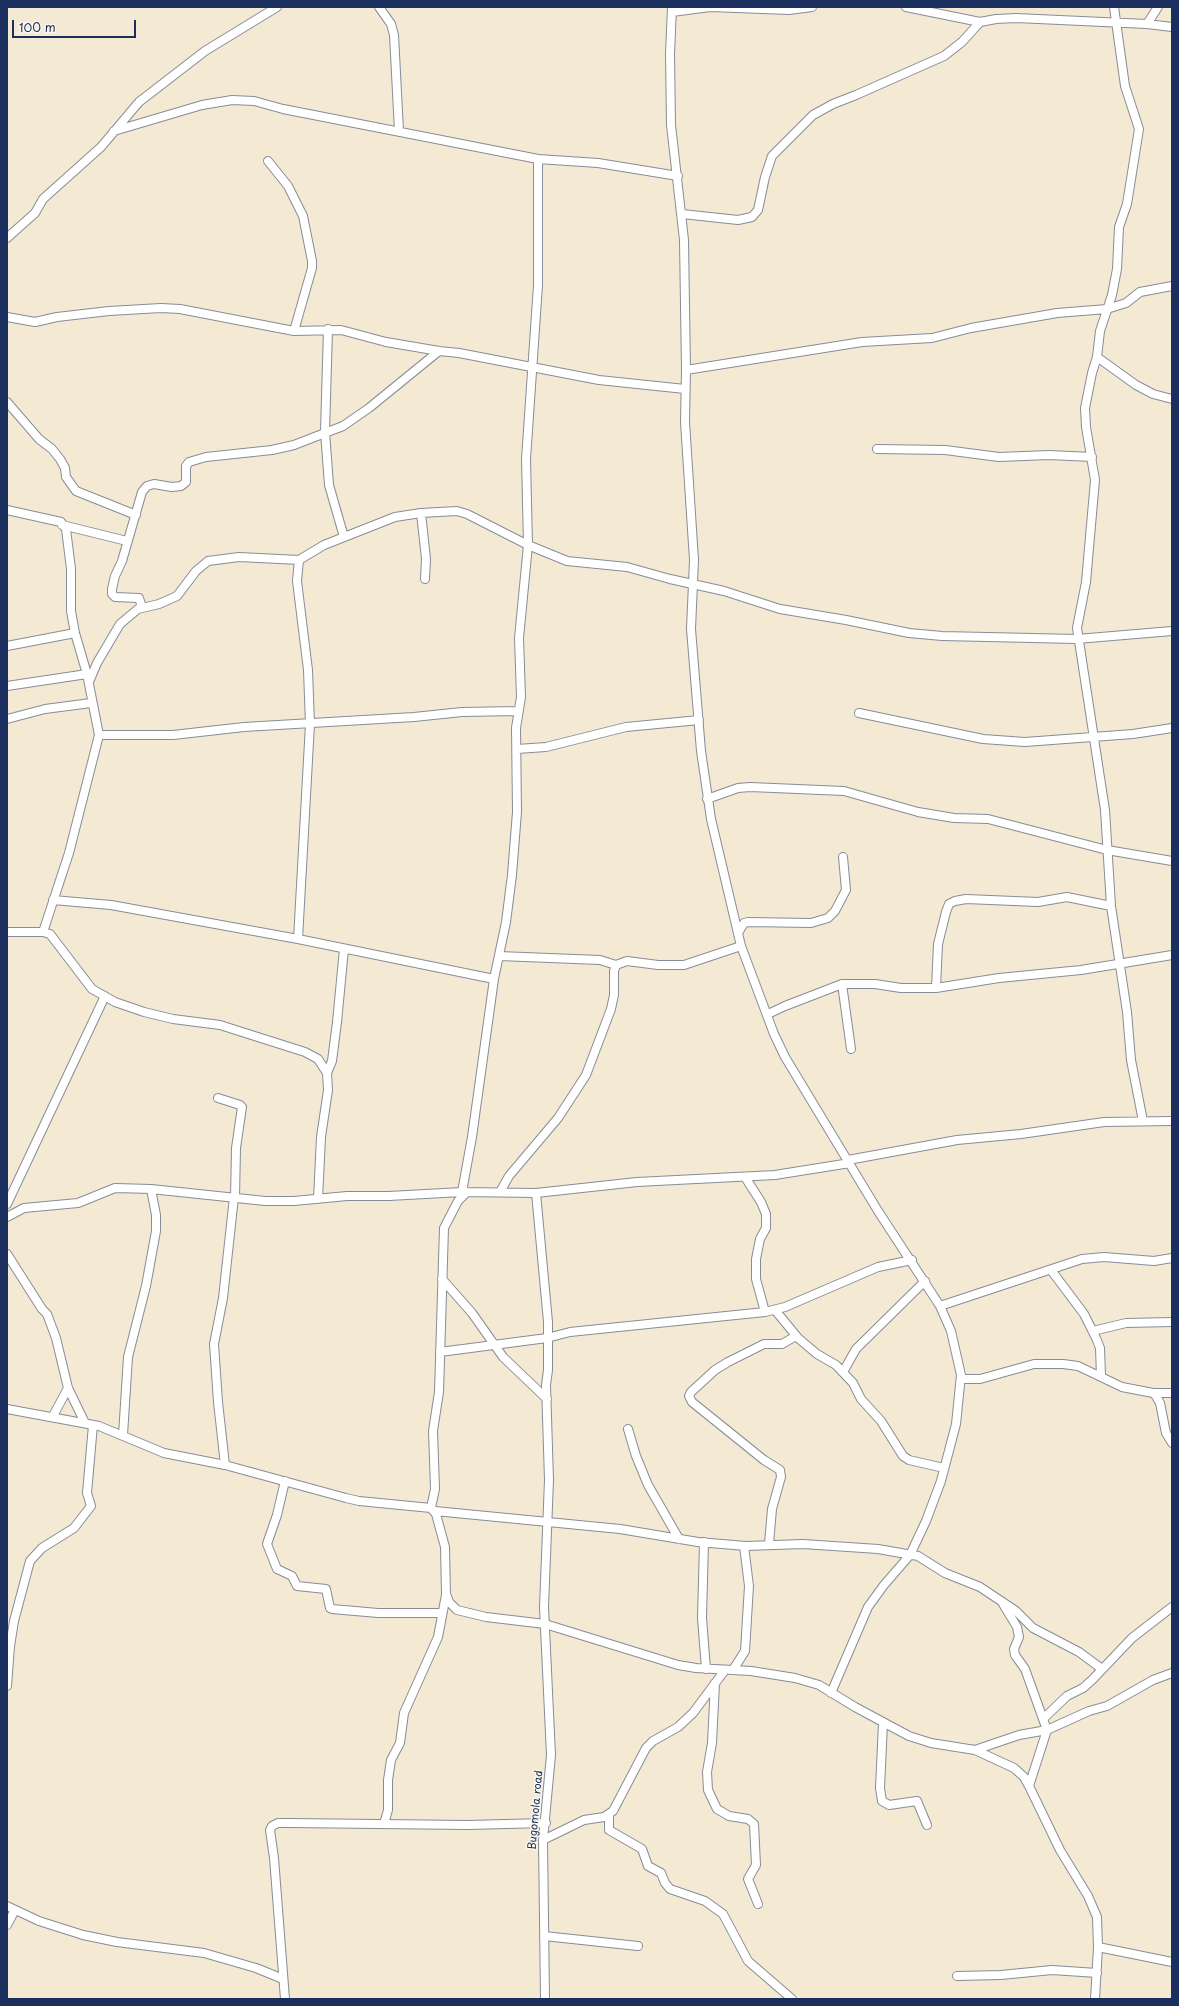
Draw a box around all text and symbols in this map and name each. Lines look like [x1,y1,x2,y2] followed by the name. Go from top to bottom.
[14,12,138,38] scale bar
[19,18,56,36] text: 100 m
[526,1770,546,1850] street label: Bugomola road

